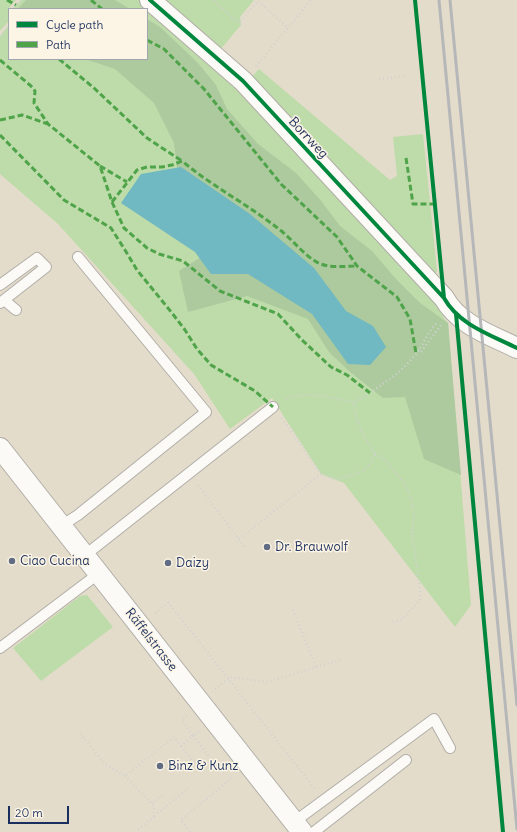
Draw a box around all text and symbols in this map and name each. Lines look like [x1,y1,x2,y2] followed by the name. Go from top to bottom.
[8,8,148,60] legend
[46,17,103,32] text: Cycle path
[46,37,71,52] text: Path
[285,114,331,162] street label: Borrweg
[275,539,348,555] place label: Dr. Brauwolf
[262,542,272,552] marker: Dr. Brauwolf
[20,553,90,569] place label: Ciao Cucina
[176,555,209,571] place label: Daizy
[7,556,17,566] marker: Ciao Cucina
[163,558,173,568] marker: Daizy
[122,605,180,675] street label: Räffelstrasse
[168,758,239,774] place label: Binz & Kunz
[155,761,165,771] marker: Binz & Kunz
[10,798,71,824] scale bar
[15,805,43,820] text: 20 m

